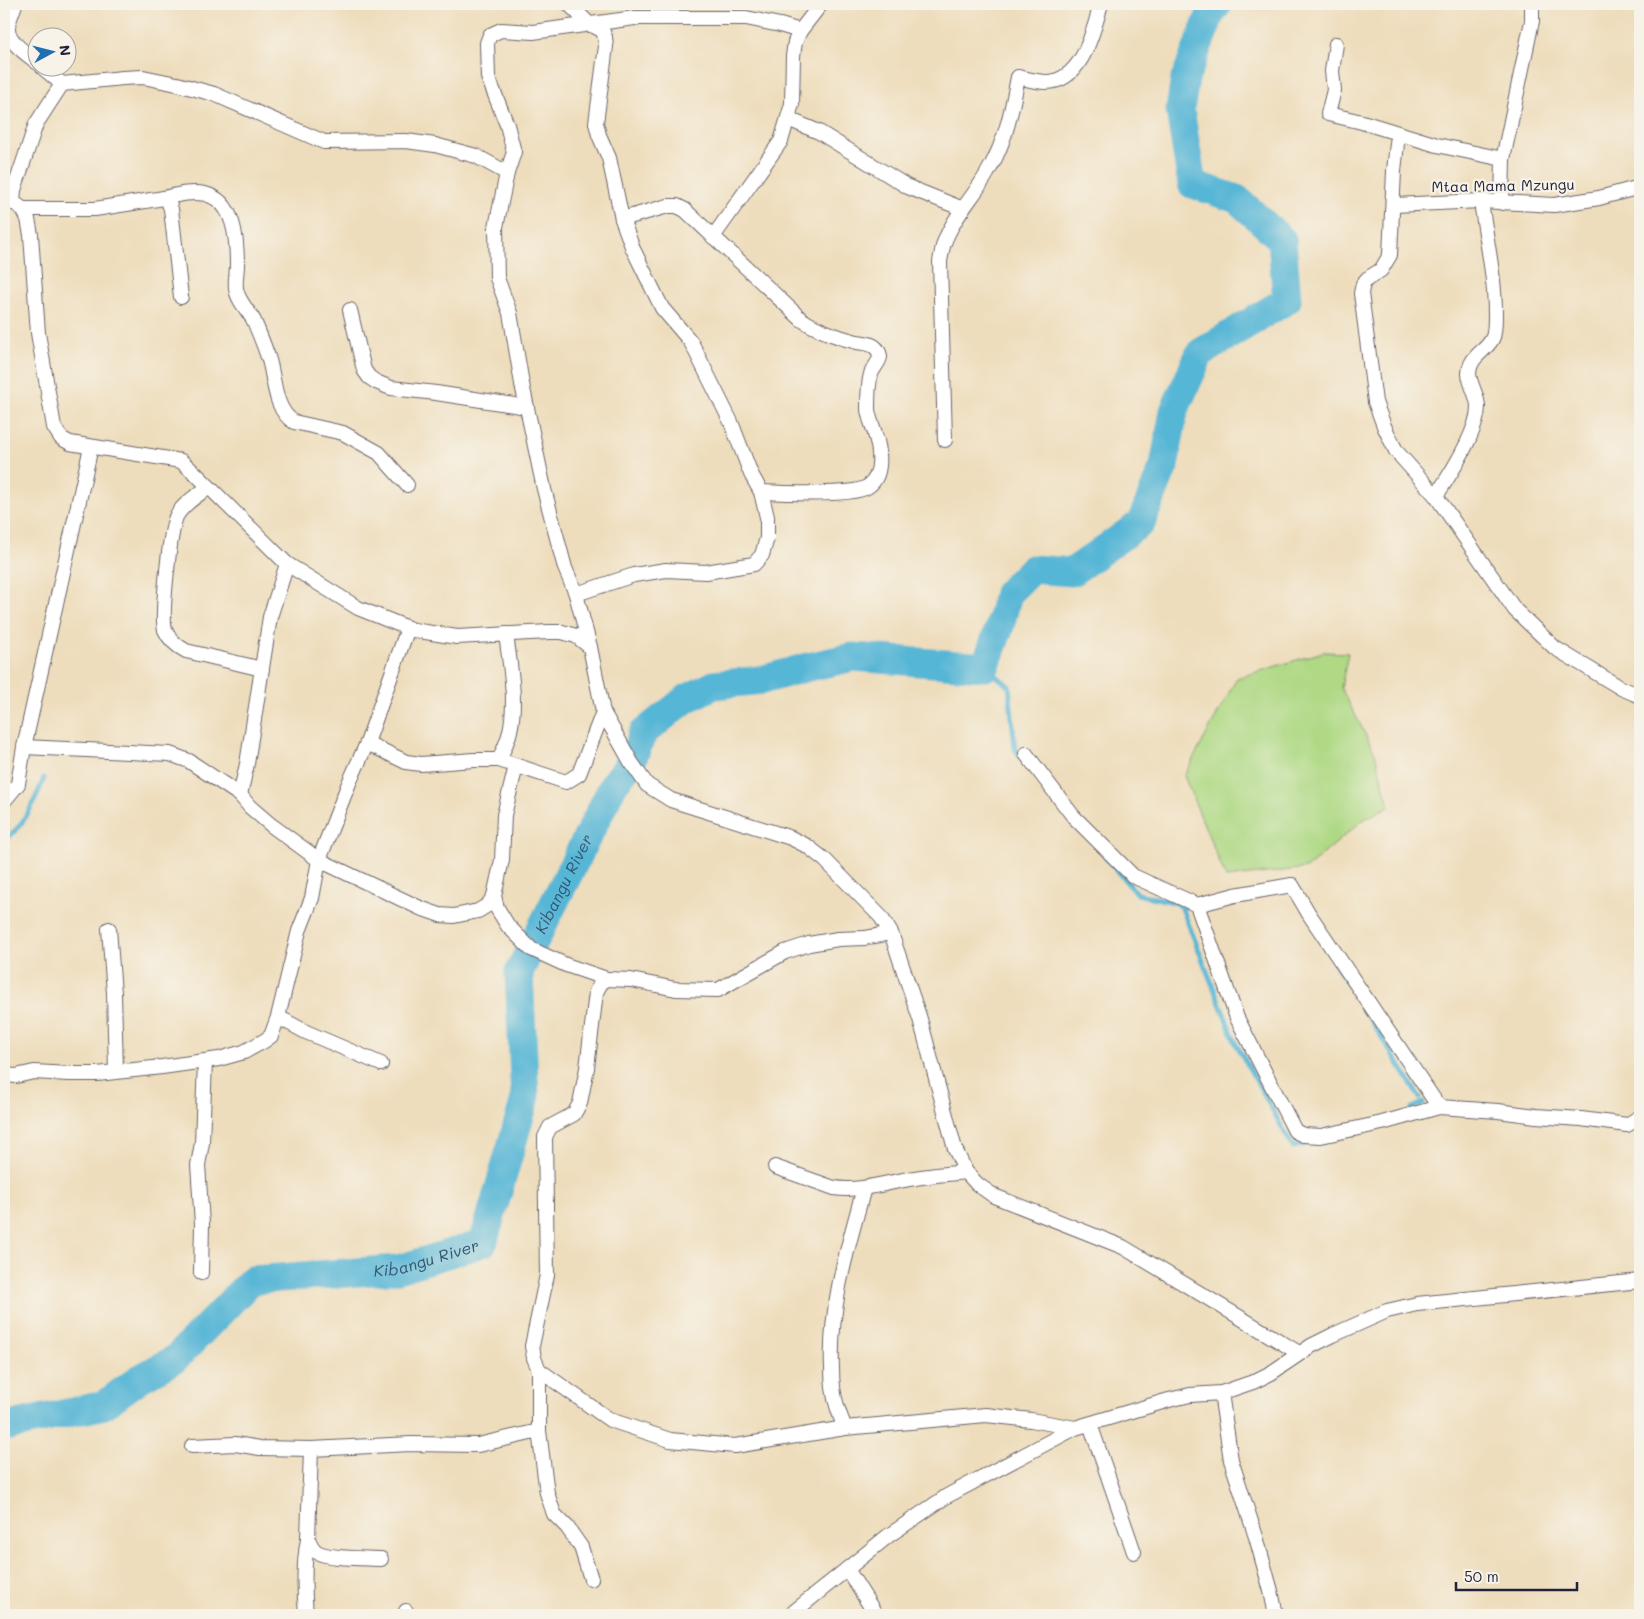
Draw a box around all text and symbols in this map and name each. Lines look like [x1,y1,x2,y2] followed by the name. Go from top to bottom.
[28,28,78,78] north arrow
[55,44,75,57] text: N
[1431,174,1575,196] street label: Mtaa Mama Mzungu
[529,830,597,937] water label: Kibangu River
[373,1234,481,1281] water label: Kibangu River
[1456,1559,1578,1591] scale bar
[1464,1566,1499,1586] text: 50 m

